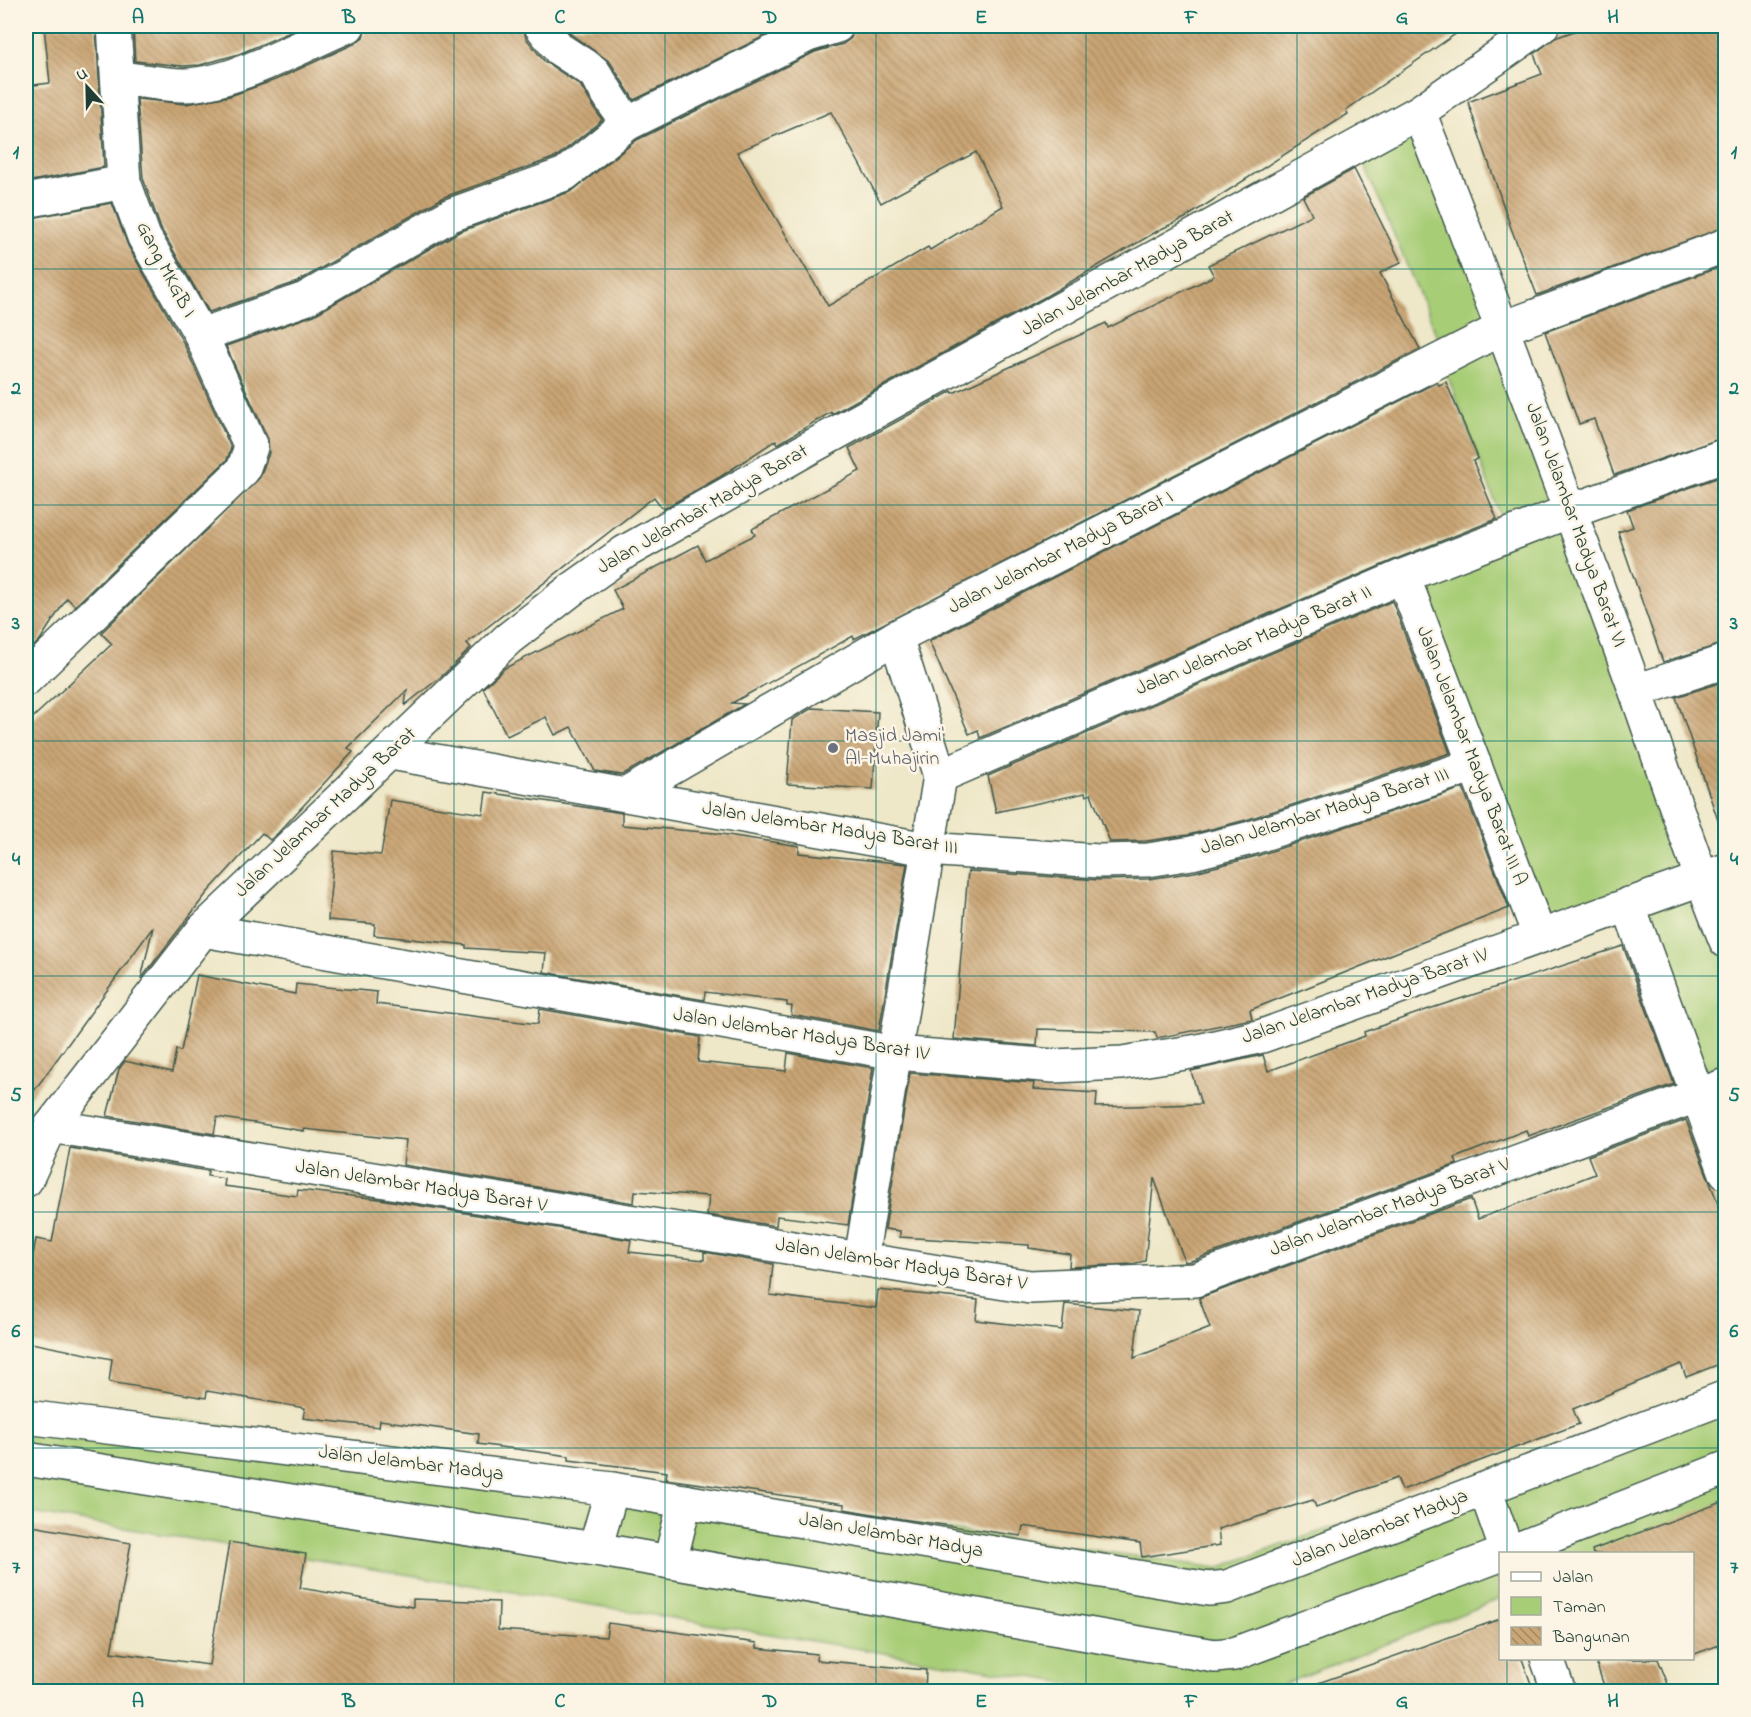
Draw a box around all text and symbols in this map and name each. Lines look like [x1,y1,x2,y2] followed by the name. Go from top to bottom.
[132,4,144,33] text: A
[341,4,356,33] text: B
[555,4,566,33] text: C
[762,4,777,33] text: D
[975,4,987,33] text: E
[1184,4,1198,33] text: F
[1396,4,1409,33] text: G
[1607,4,1619,33] text: H
[57,57,117,117] north arrow
[73,62,91,88] text: U
[13,139,20,168] text: 1
[1731,139,1738,168] text: 1
[1016,203,1240,345] street label: Jalan Jelambar Madya Barat
[127,217,202,324] street label: Gang MKGB I
[10,375,21,404] text: 2
[1728,375,1739,404] text: 2
[1517,398,1633,652] street label: Jalan Jelambar Madya Barat VI
[592,437,814,582] street label: Jalan Jelambar Madya Barat
[943,483,1179,623] street label: Jalan Jelambar Madya Barat I
[1131,578,1377,704] street label: Jalan Jelambar Madya Barat II
[11,610,20,639] text: 3
[1729,610,1738,639] text: 3
[1408,622,1534,890] street label: Jalan Jelambar Madya Barat III A
[228,720,424,905] street label: Jalan Jelambar Madya Barat
[845,722,944,774] place label: Masjid Jami' Al-Muhajirin
[826,741,840,755] marker: Masjid Jami' Al-Muhajirin
[1197,760,1453,864] street label: Jalan Jelambar Madya Barat III
[700,794,960,864] street label: Jalan Jelambar Madya Barat III
[12,846,21,875] text: 4
[1730,846,1739,875] text: 4
[1238,941,1493,1053] street label: Jalan Jelambar Madya Barat IV
[671,1000,932,1070] street label: Jalan Jelambar Madya Barat IV
[10,1082,22,1111] text: 5
[1728,1082,1740,1111] text: 5
[1266,1151,1515,1265] street label: Jalan Jelambar Madya Barat V
[293,1153,549,1221] street label: Jalan Jelambar Madya Barat V
[773,1231,1029,1299] street label: Jalan Jelambar Madya Barat V
[12,1318,21,1347] text: 6
[1730,1318,1739,1347] text: 6
[317,1438,505,1490] street label: Jalan Jelambar Madya
[1288,1482,1472,1576] street label: Jalan Jelambar Madya
[797,1506,985,1566] street label: Jalan Jelambar Madya
[1499,1552,1694,1660] legend
[12,1554,21,1583] text: 7
[1730,1554,1739,1583] text: 7
[1553,1565,1593,1591] text: Jalan
[1553,1595,1606,1621] text: Taman
[1552,1625,1630,1652] text: Bangunan
[132,1688,144,1717] text: A
[341,1688,356,1717] text: B
[555,1688,566,1717] text: C
[762,1688,777,1717] text: D
[975,1688,987,1717] text: E
[1184,1688,1198,1717] text: F
[1396,1688,1409,1717] text: G
[1607,1688,1619,1717] text: H

